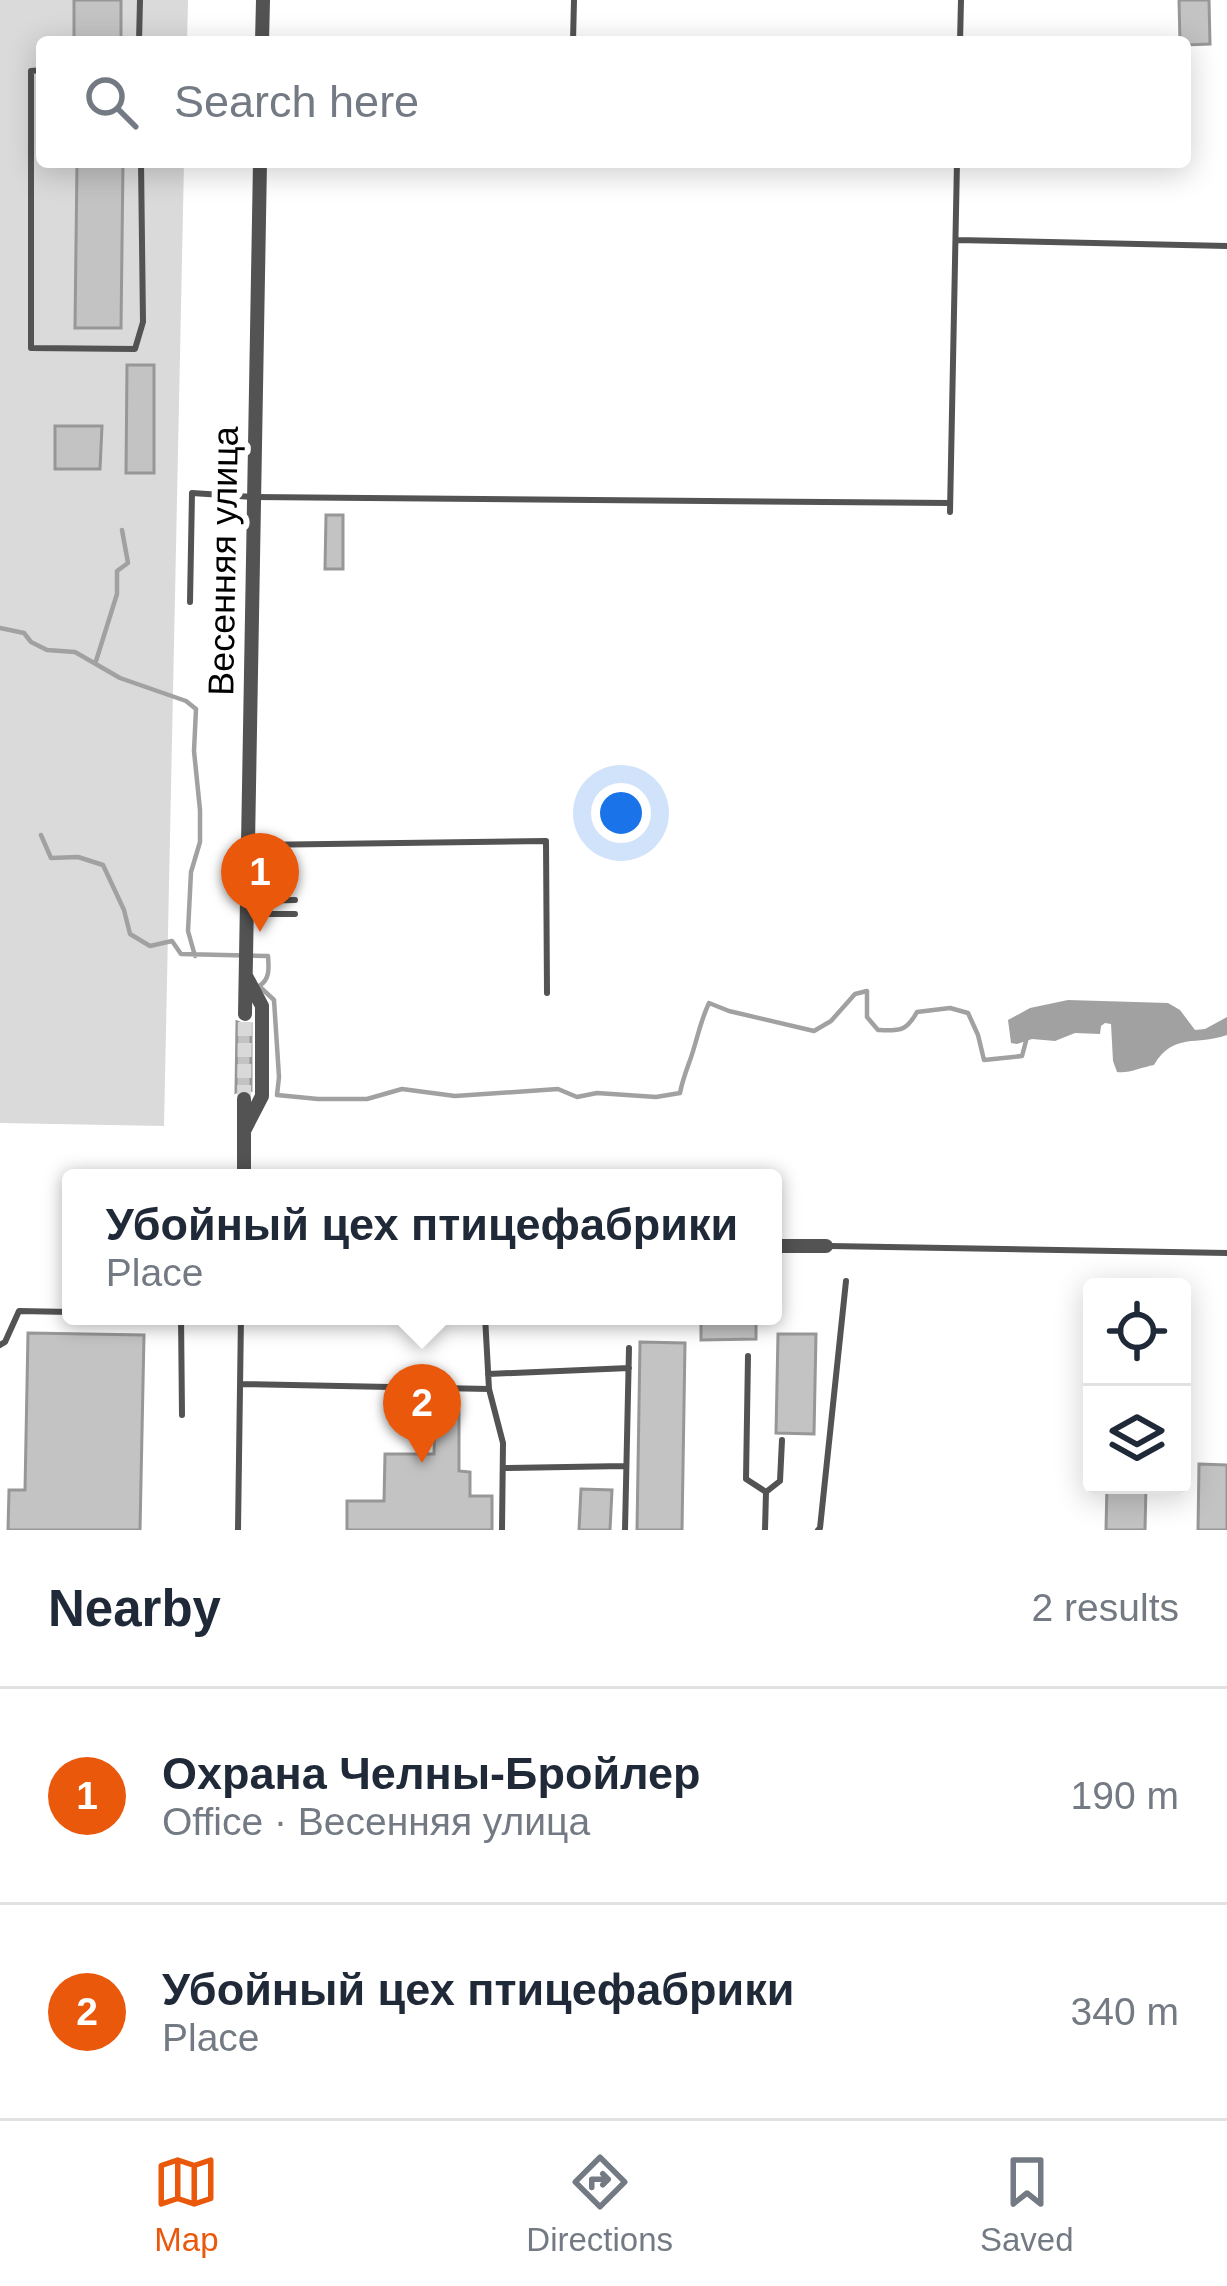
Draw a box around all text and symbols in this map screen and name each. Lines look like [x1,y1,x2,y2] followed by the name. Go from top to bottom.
[36,36,1191,168] search box
[78,69,144,135] icon: search
[174,76,419,127] text: Search here
[200,425,246,696] street label: Весенняя улица
[591,783,651,843] your location
[221,833,299,932] pin: 1
[62,1169,782,1325] popup
[106,1199,738,1250] text: Убойный цех птицефабрики
[106,1251,203,1294] text: Place
[1083,1278,1191,1494] map controls
[1083,1278,1191,1386] button: locate
[383,1364,461,1463] pin: 2
[1083,1386,1191,1494] button: layers
[48,1580,221,1637] text: Nearby
[1032,1586,1179,1629] text: 2 results
[162,1748,701,1799] text: Охрана Челны-Бройлер
[76,1774,98,1817] text: 1
[1071,1774,1179,1817] text: 190 m
[162,1800,590,1843] text: Office · Весенняя улица
[162,1964,794,2015] text: Убойный цех птицефабрики
[76,1990,98,2033] text: 2
[1071,1990,1179,2033] text: 340 m
[162,2016,260,2059] text: Place
[153,2149,219,2259] tab: Map
[526,2149,673,2259] tab: Directions
[980,2149,1074,2259] tab: Saved

